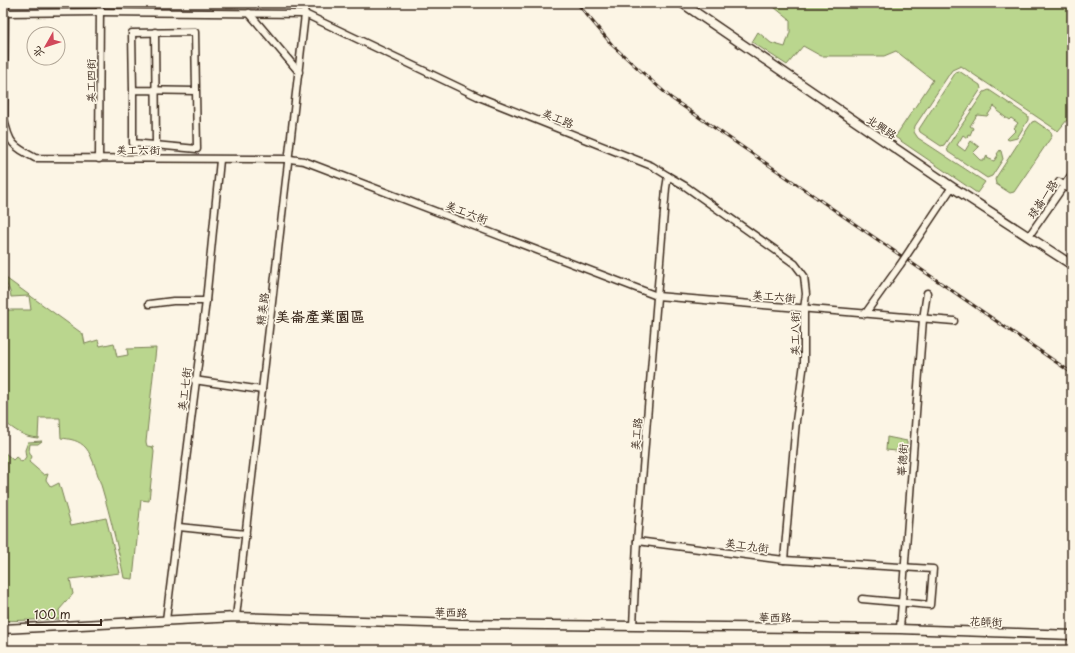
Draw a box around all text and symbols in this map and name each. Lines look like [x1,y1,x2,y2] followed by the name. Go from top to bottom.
[26,26,66,66] north arrow
[28,43,48,62] text: 北
[82,58,99,103] street label: 美工四街
[540,104,576,132] street label: 美工路
[864,111,900,143] street label: 北興路
[116,141,161,158] street label: 美工六街
[1023,176,1061,222] street label: 球崙一路
[443,196,492,228] street label: 美工六街
[751,286,798,306] street label: 美工六街
[252,292,272,326] street label: 精美路
[275,304,365,327] district label: 美崙產業園區
[786,311,803,356] street label: 美工八街
[173,365,195,412] street label: 美工七街
[626,417,646,451] street label: 美工路
[892,442,912,477] street label: 華德街
[724,534,771,557] street label: 美工九街
[28,601,101,627] scale bar
[434,603,468,621] street label: 華西路
[34,605,71,623] text: 100 m
[758,608,792,626] street label: 華西路
[969,612,1004,630] street label: 花師街

